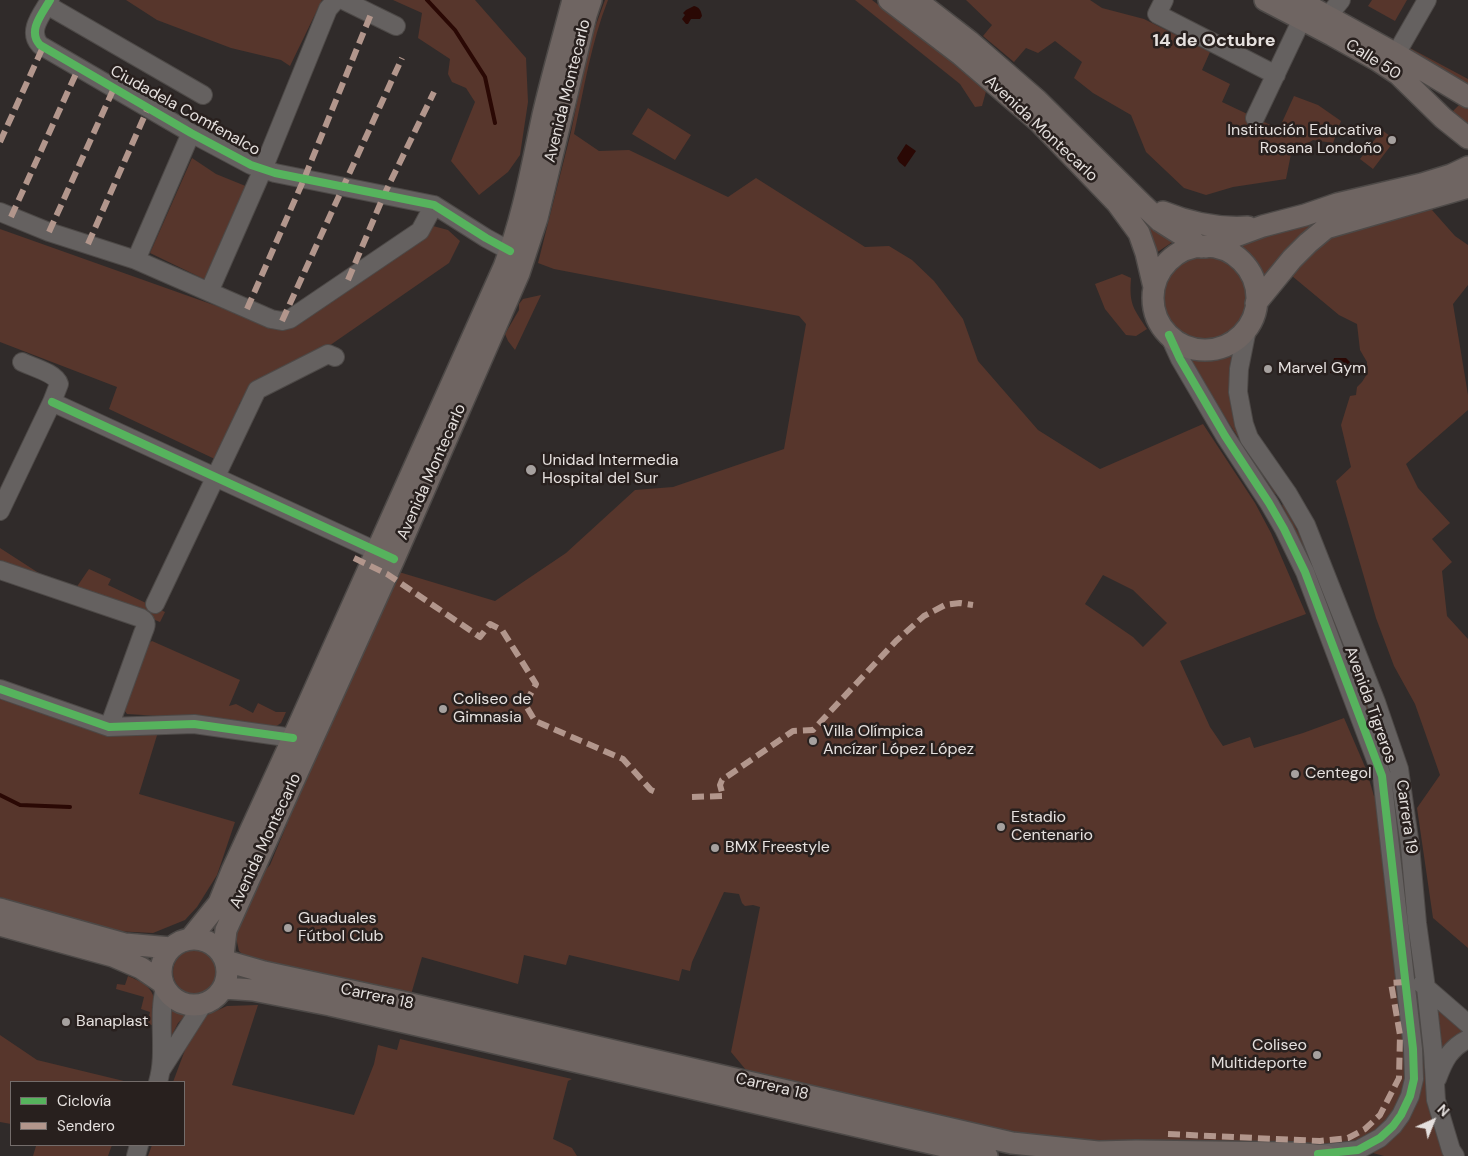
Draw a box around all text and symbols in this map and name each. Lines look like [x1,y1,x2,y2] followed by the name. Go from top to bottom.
[541,17,595,165] street label: Avenida Montecarlo
[1152,30,1276,52] district label: 14 de Octubre
[1342,36,1404,84] street label: Calle 50
[107,62,263,160] street label: Ciudadela Comfenalco
[981,72,1101,186] street label: Avenida Montecarlo
[1227,121,1382,159] place label: Institución Educativa Rosana Londoño
[1386,134,1398,146] marker: Institución Educativa Rosana Londoño
[1278,359,1366,379] place label: Marvel Gym
[1262,363,1274,375] marker: Marvel Gym
[393,401,471,543] street label: Avenida Montecarlo
[542,451,678,489] place label: Unidad Intermedia Hospital del Sur
[524,463,538,477] marker: Unidad Intermedia Hospital del Sur
[1340,644,1400,766] street label: Avenida Tigreros
[453,690,531,728] place label: Coliseo de Gimnasia
[437,703,449,715] marker: Coliseo de Gimnasia
[823,722,974,760] place label: Villa Olímpica Ancízar López López
[807,735,819,747] marker: Villa Olímpica Ancízar López López
[1305,764,1371,784] place label: Centegol
[1289,768,1301,780] marker: Centegol
[226,770,306,912] street label: Avenida Montecarlo
[1391,779,1421,855] street label: Carrera 19
[1011,808,1093,846] place label: Estadio Centenario
[995,821,1007,833] marker: Estadio Centenario
[725,838,830,858] place label: BMX Freestyle
[709,842,721,854] marker: BMX Freestyle
[298,909,384,947] place label: Guaduales Fútbol Club
[282,922,294,934] marker: Guaduales Fútbol Club
[339,980,415,1014] street label: Carrera 18
[76,1012,148,1032] place label: Banaplast
[60,1016,72,1028] marker: Banaplast
[1211,1036,1307,1074] place label: Coliseo Multideporte
[1311,1049,1323,1061] marker: Coliseo Multideporte
[734,1069,810,1105] street label: Carrera 18
[10,1081,185,1146] legend
[57,1091,111,1111] text: Ciclovía
[1408,1096,1458,1146] north arrow
[1433,1100,1453,1120] text: N
[57,1116,115,1136] text: Sendero

